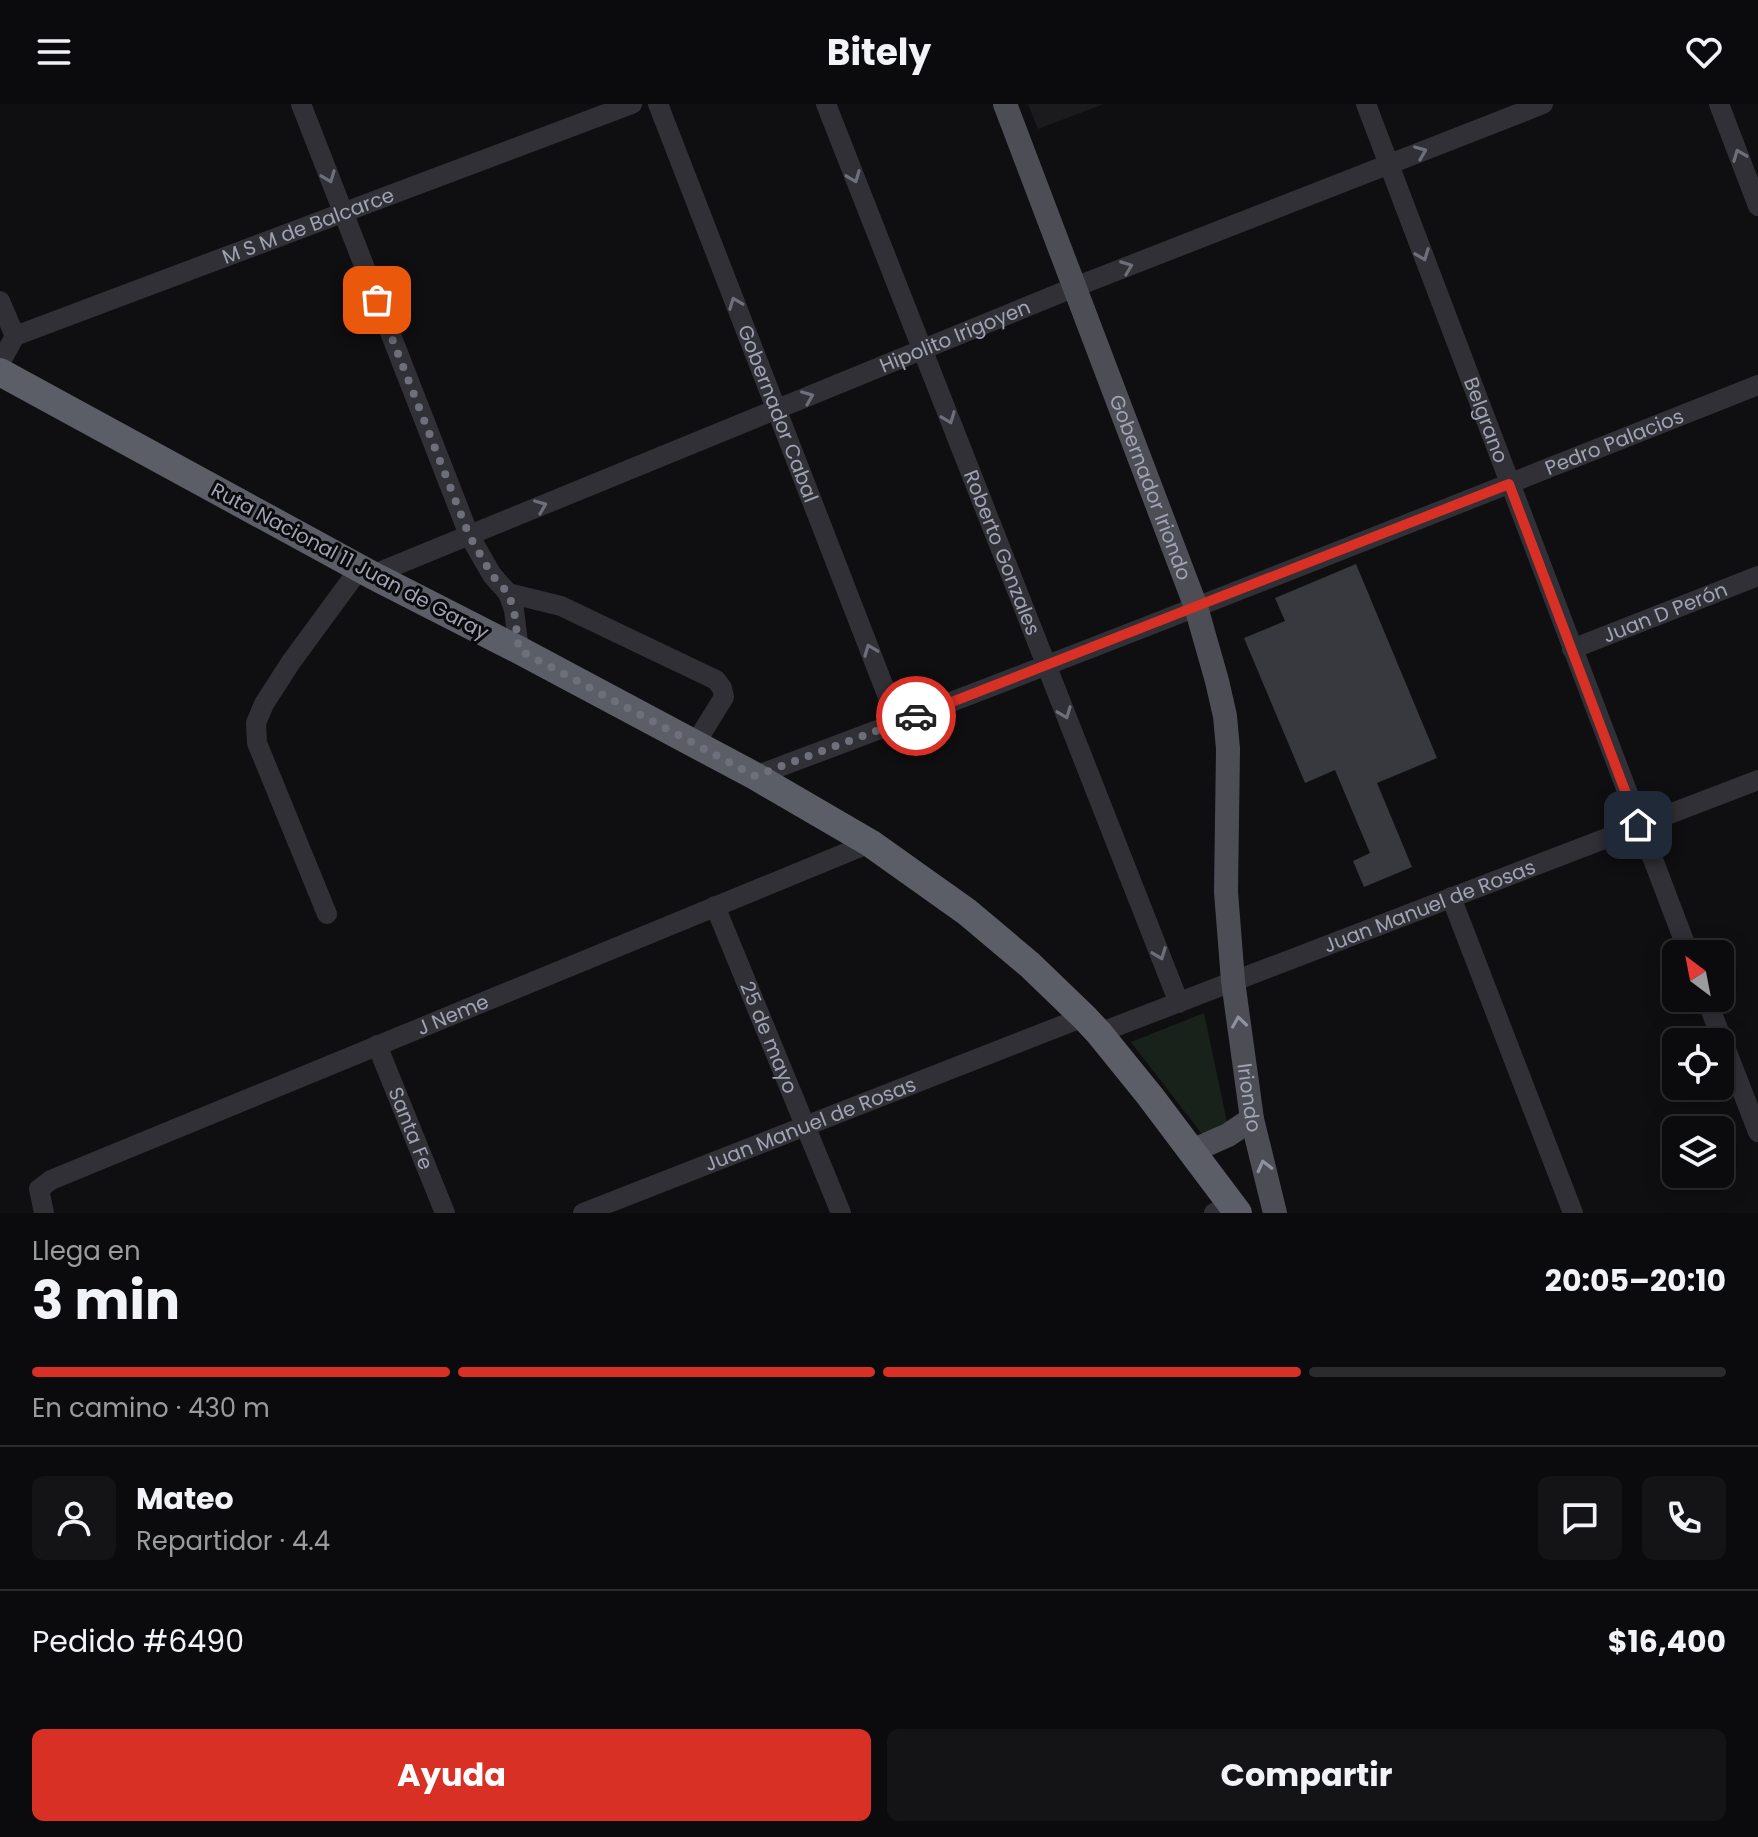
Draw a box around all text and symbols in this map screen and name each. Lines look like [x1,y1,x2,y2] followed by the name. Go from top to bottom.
[827,27,931,78] text: Bitely
[32,30,76,74] icon: menu
[1682,30,1726,74] icon: heart
[1413,145,1427,162] one-way arrow
[1732,149,1749,163] one-way arrow
[319,169,336,183] one-way arrow
[844,169,861,183] one-way arrow
[218,181,398,271] street label: M S M de Balcarce
[1413,248,1430,262] one-way arrow
[1119,260,1133,277] one-way arrow
[343,266,411,334] pin
[355,278,399,322] icon: bag
[875,293,1035,380] street label: Hipolito Irigoyen
[728,297,745,311] one-way arrow
[731,321,825,506] street label: Gobernador Cabal
[1457,373,1515,467] street label: Belgrano
[800,390,814,407] one-way arrow
[1103,390,1199,584] street label: Gobernador Iriondo
[1541,402,1688,482] street label: Pedro Palacios
[940,411,956,425] one-way arrow
[957,466,1047,639] street label: Roberto Gonzales
[206,476,494,646] street label: Ruta Nacional 11 Juan de Garay
[533,499,547,515] one-way arrow
[1599,575,1731,650] street label: Juan D Perón
[863,644,880,658] one-way arrow
[876,676,956,756] courier
[894,694,938,738] icon: car
[1055,705,1072,719] one-way arrow
[1604,791,1672,859] pin
[1616,803,1660,847] icon: home
[1319,853,1539,959] street label: Juan Manuel de Rosas
[1662,940,1734,1012] north arrow
[1662,940,1734,1188] map controls
[1151,946,1167,960] one-way arrow
[733,977,804,1098] street label: 25 de mayo
[413,987,493,1042] street label: J Neme
[1231,1015,1248,1029] one-way arrow
[1662,1028,1734,1100] button: locate
[1230,1061,1269,1135] street label: Iriondo
[700,1070,920,1178] street label: Juan Manuel de Rosas
[382,1083,440,1174] street label: Santa Fe
[1662,1116,1734,1188] button: layers
[1256,1160,1273,1173] one-way arrow
[32,1233,141,1269] text: Llega en
[1545,1259,1726,1302] text: 20:05–20:10
[32,1264,180,1337] text: 3 min
[32,1390,270,1426] text: En camino · 430 m
[32,1476,116,1560] button: person
[1538,1476,1622,1560] button: chat
[1642,1476,1726,1560] button: phone
[136,1477,234,1520] text: Mateo
[136,1523,330,1559] text: Repartidor · 4.4
[32,1620,244,1663] text: Pedido #6490
[1608,1620,1726,1663] text: $16,400
[32,1729,871,1821] button: Ayuda
[887,1729,1726,1821] button: Compartir

